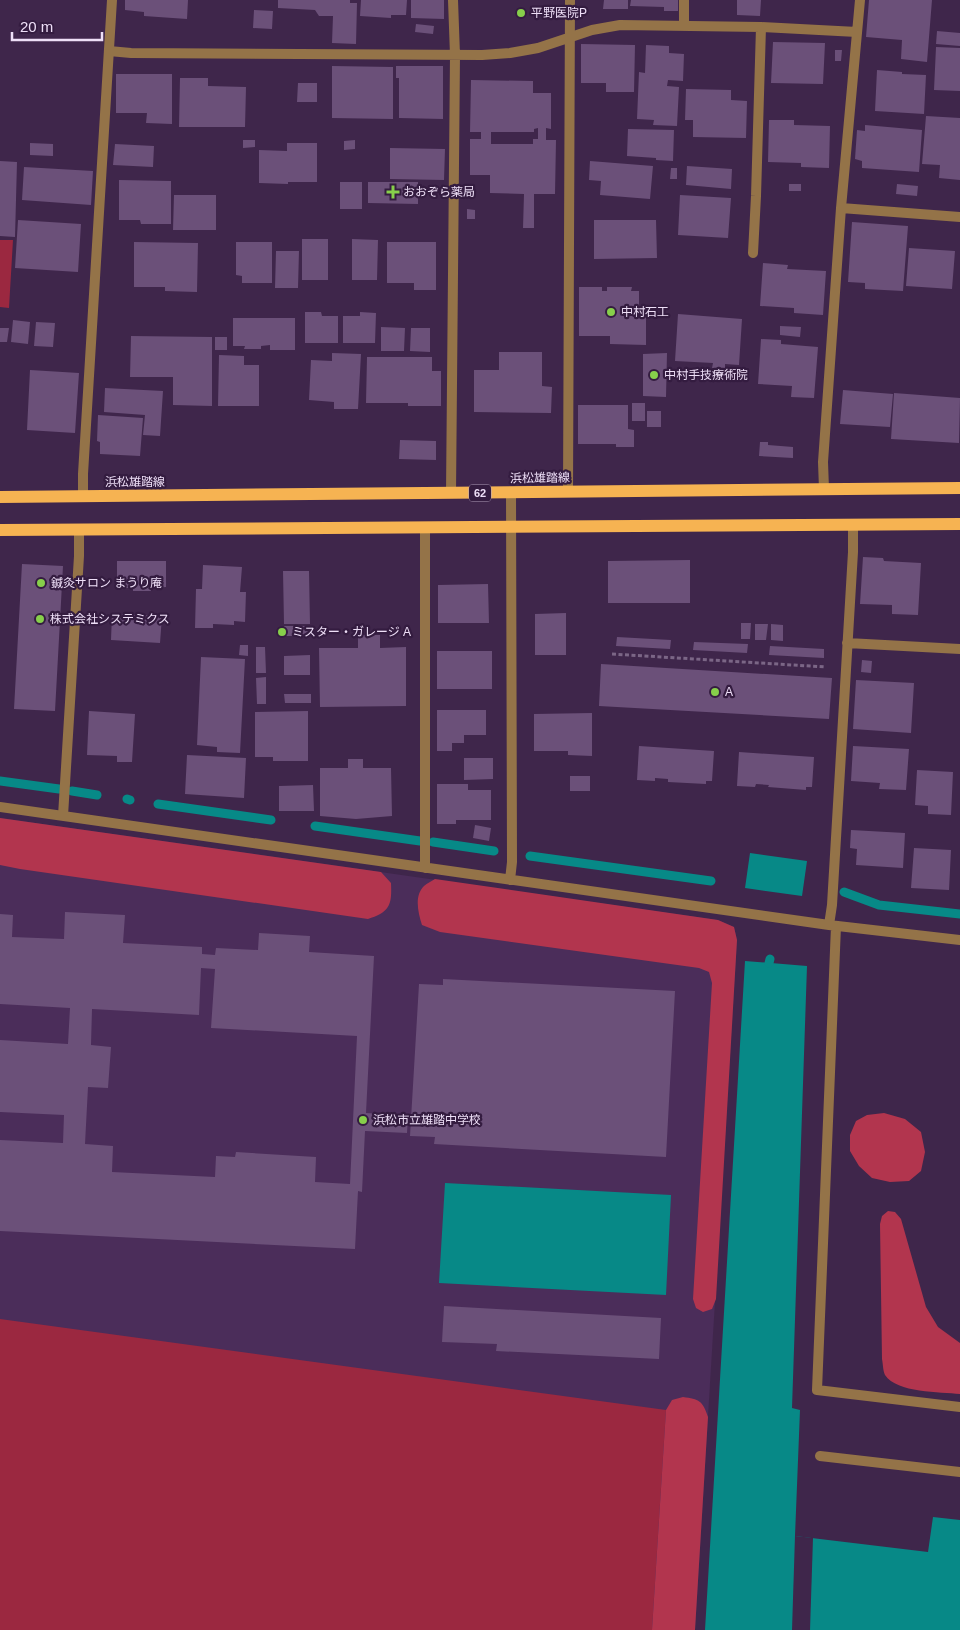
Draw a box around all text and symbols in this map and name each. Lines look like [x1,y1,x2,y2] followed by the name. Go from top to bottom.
[531,6,587,20] place label: 平野医院P
[515,7,527,19] marker: 平野医院P
[12,10,102,42] scale bar
[20,18,53,35] text: 20 m
[403,185,475,199] place label: おおぞら薬局
[387,186,399,198] marker: おおぞら薬局
[621,305,669,319] place label: 中村石工
[605,306,617,318] marker: 中村石工
[664,368,748,382] place label: 中村手技療術院
[648,369,660,381] marker: 中村手技療術院
[510,470,570,486] street label: 浜松雄踏線
[105,475,165,489] street label: 浜松雄踏線
[469,484,491,502] road number: 62
[51,576,162,590] place label: 鍼灸サロン まうり庵
[35,577,47,589] marker: 鍼灸サロン まうり庵
[50,612,170,626] place label: 株式会社システミクス
[34,613,46,625] marker: 株式会社システミクス
[292,625,411,639] place label: ミスター・ガレージ A
[276,626,288,638] marker: ミスター・ガレージ A
[725,685,733,699] place label: A
[709,686,721,698] marker: A
[373,1113,481,1127] place label: 浜松市立雄踏中学校
[357,1114,369,1126] marker: 浜松市立雄踏中学校

